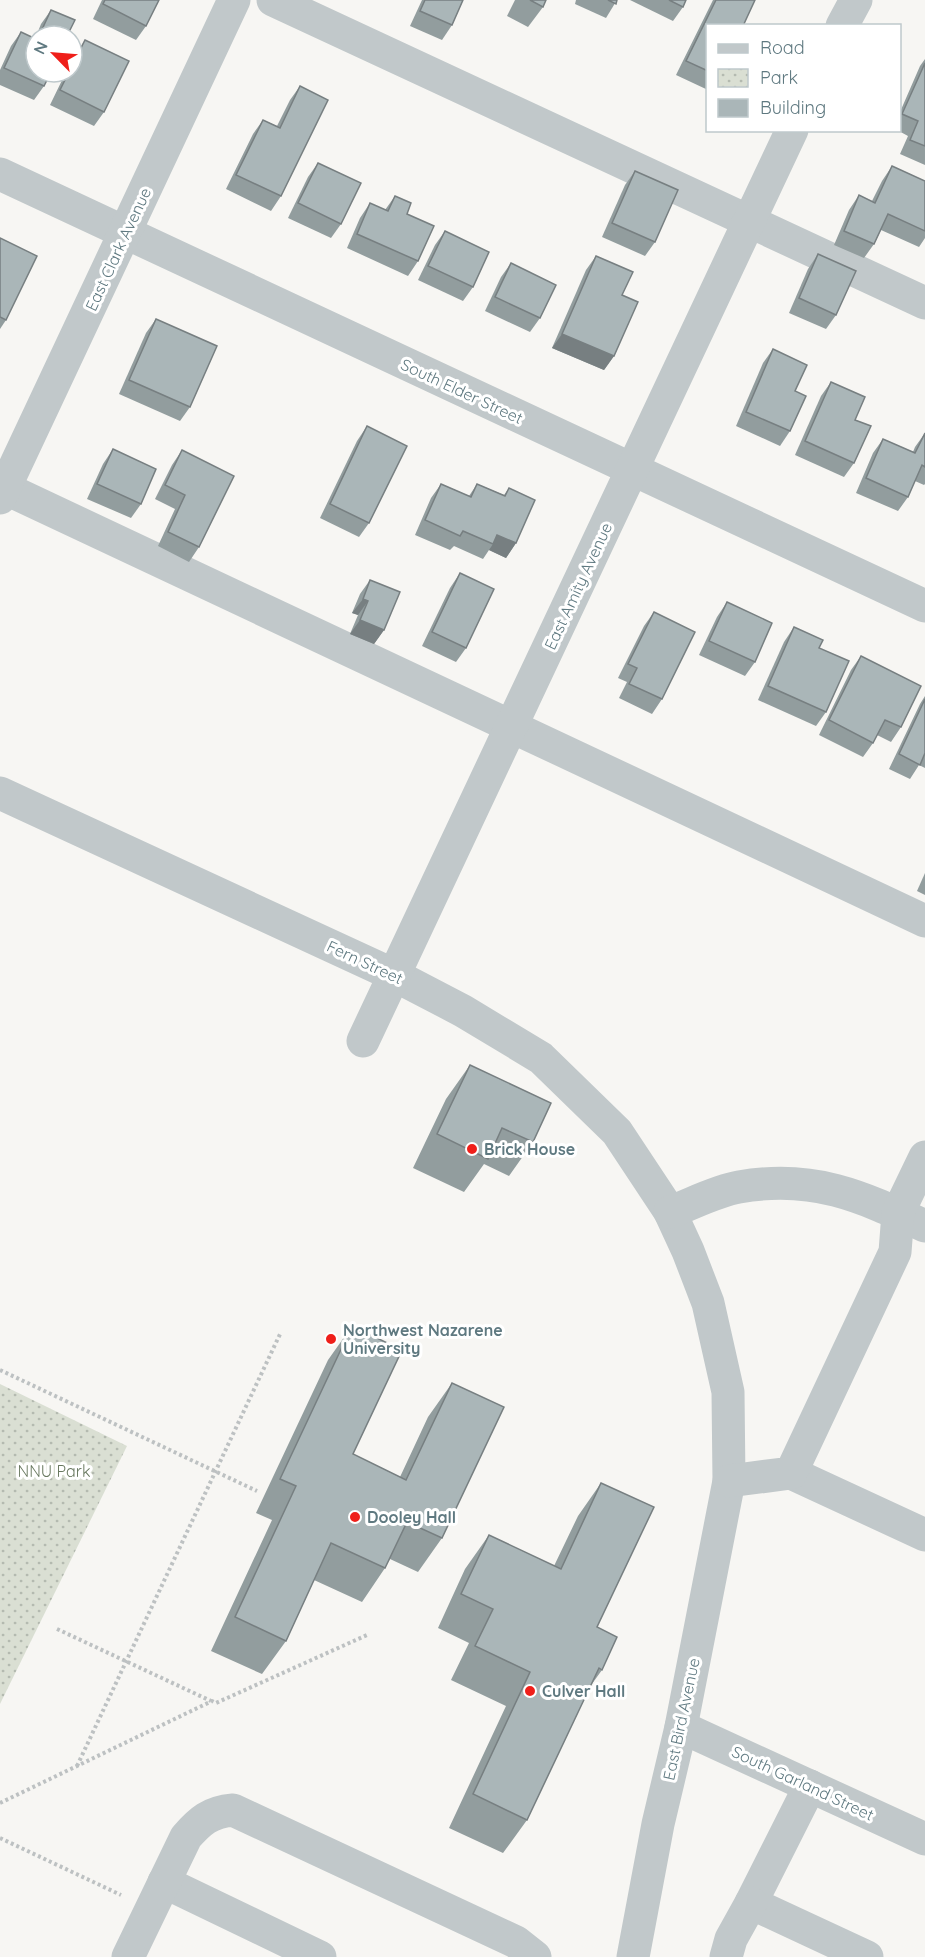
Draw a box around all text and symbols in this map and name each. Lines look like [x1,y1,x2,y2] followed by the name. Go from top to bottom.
[24,24,84,84] north arrow
[706,24,901,132] legend
[760,36,805,59] text: Road
[29,38,52,57] text: N
[760,66,798,89] text: Park
[760,96,826,119] text: Building
[81,184,155,314] street label: East Clark Avenue
[398,354,526,428] street label: South Elder Street
[540,519,616,653] street label: East Amity Avenue
[324,936,406,988] street label: Fern Street
[484,1139,575,1159] place label: Brick House
[465,1142,479,1156] marker: Brick House
[343,1320,503,1358] place label: Northwest Nazarene University
[324,1332,338,1346] marker: Northwest Nazarene University
[18,1461,90,1481] park label: NNU Park
[367,1507,456,1527] place label: Dooley Hall
[348,1510,362,1524] marker: Dooley Hall
[658,1656,704,1782] street label: East Bird Avenue
[542,1681,625,1701] place label: Culver Hall
[523,1684,537,1698] marker: Culver Hall
[729,1741,877,1825] street label: South Garland Street

